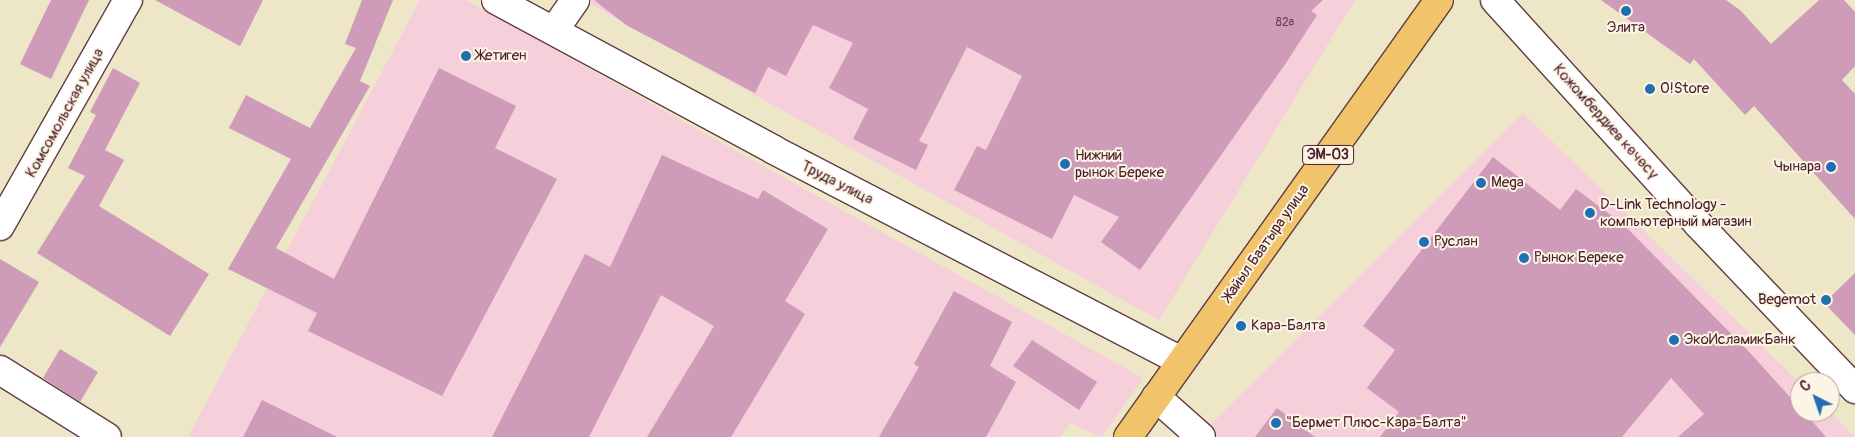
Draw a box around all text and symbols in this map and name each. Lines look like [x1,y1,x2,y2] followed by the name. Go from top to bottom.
[1620,5,1632,17] marker: Элита
[1276,16,1294,30] house number: 82а
[1607,19,1645,37] place label: Элита
[22,45,108,181] street label: Комсомольская улица
[476,47,527,65] place label: Жетиген
[460,50,472,62] marker: Жетиген
[1549,60,1663,184] street label: Кожомбердиев көчөсү
[1660,80,1709,98] place label: O!Store
[1644,83,1656,95] marker: O!Store
[1302,144,1354,166] road number: ЭМ-03
[1075,146,1164,181] place label: Нижний рынок Береке
[798,157,876,209] street label: Труда улица
[1059,158,1071,170] marker: Нижний рынок Береке
[1774,158,1821,176] place label: Чынара
[1825,161,1837,173] marker: Чынара
[1491,174,1524,192] place label: Mega
[1475,177,1487,189] marker: Mega
[1219,181,1313,305] street label: Жайыл Баатыра улица
[1600,195,1752,230] place label: D-Link Technology - компьютерный магазин
[1584,207,1596,219] marker: D-Link Technology - компьютерный магазин
[1434,233,1478,251] place label: Руслан
[1418,236,1430,248] marker: Руслан
[1534,249,1624,267] place label: Рынок Береке
[1518,252,1530,264] marker: Рынок Береке
[1758,291,1816,309] place label: Begemot
[1820,294,1832,306] marker: Begemot
[1251,317,1325,335] place label: Кара-Балта
[1235,320,1247,332] marker: Кара-Балта
[1684,331,1796,349] place label: ЭкоИсламикБанк
[1668,334,1680,346] marker: ЭкоИсламикБанк
[1790,372,1840,422] north arrow
[1797,377,1814,395] text: С
[1286,414,1467,432] place label: "Бермет Плюс-Кара-Балта"
[1270,417,1282,429] marker: "Бермет Плюс-Кара-Балта"

